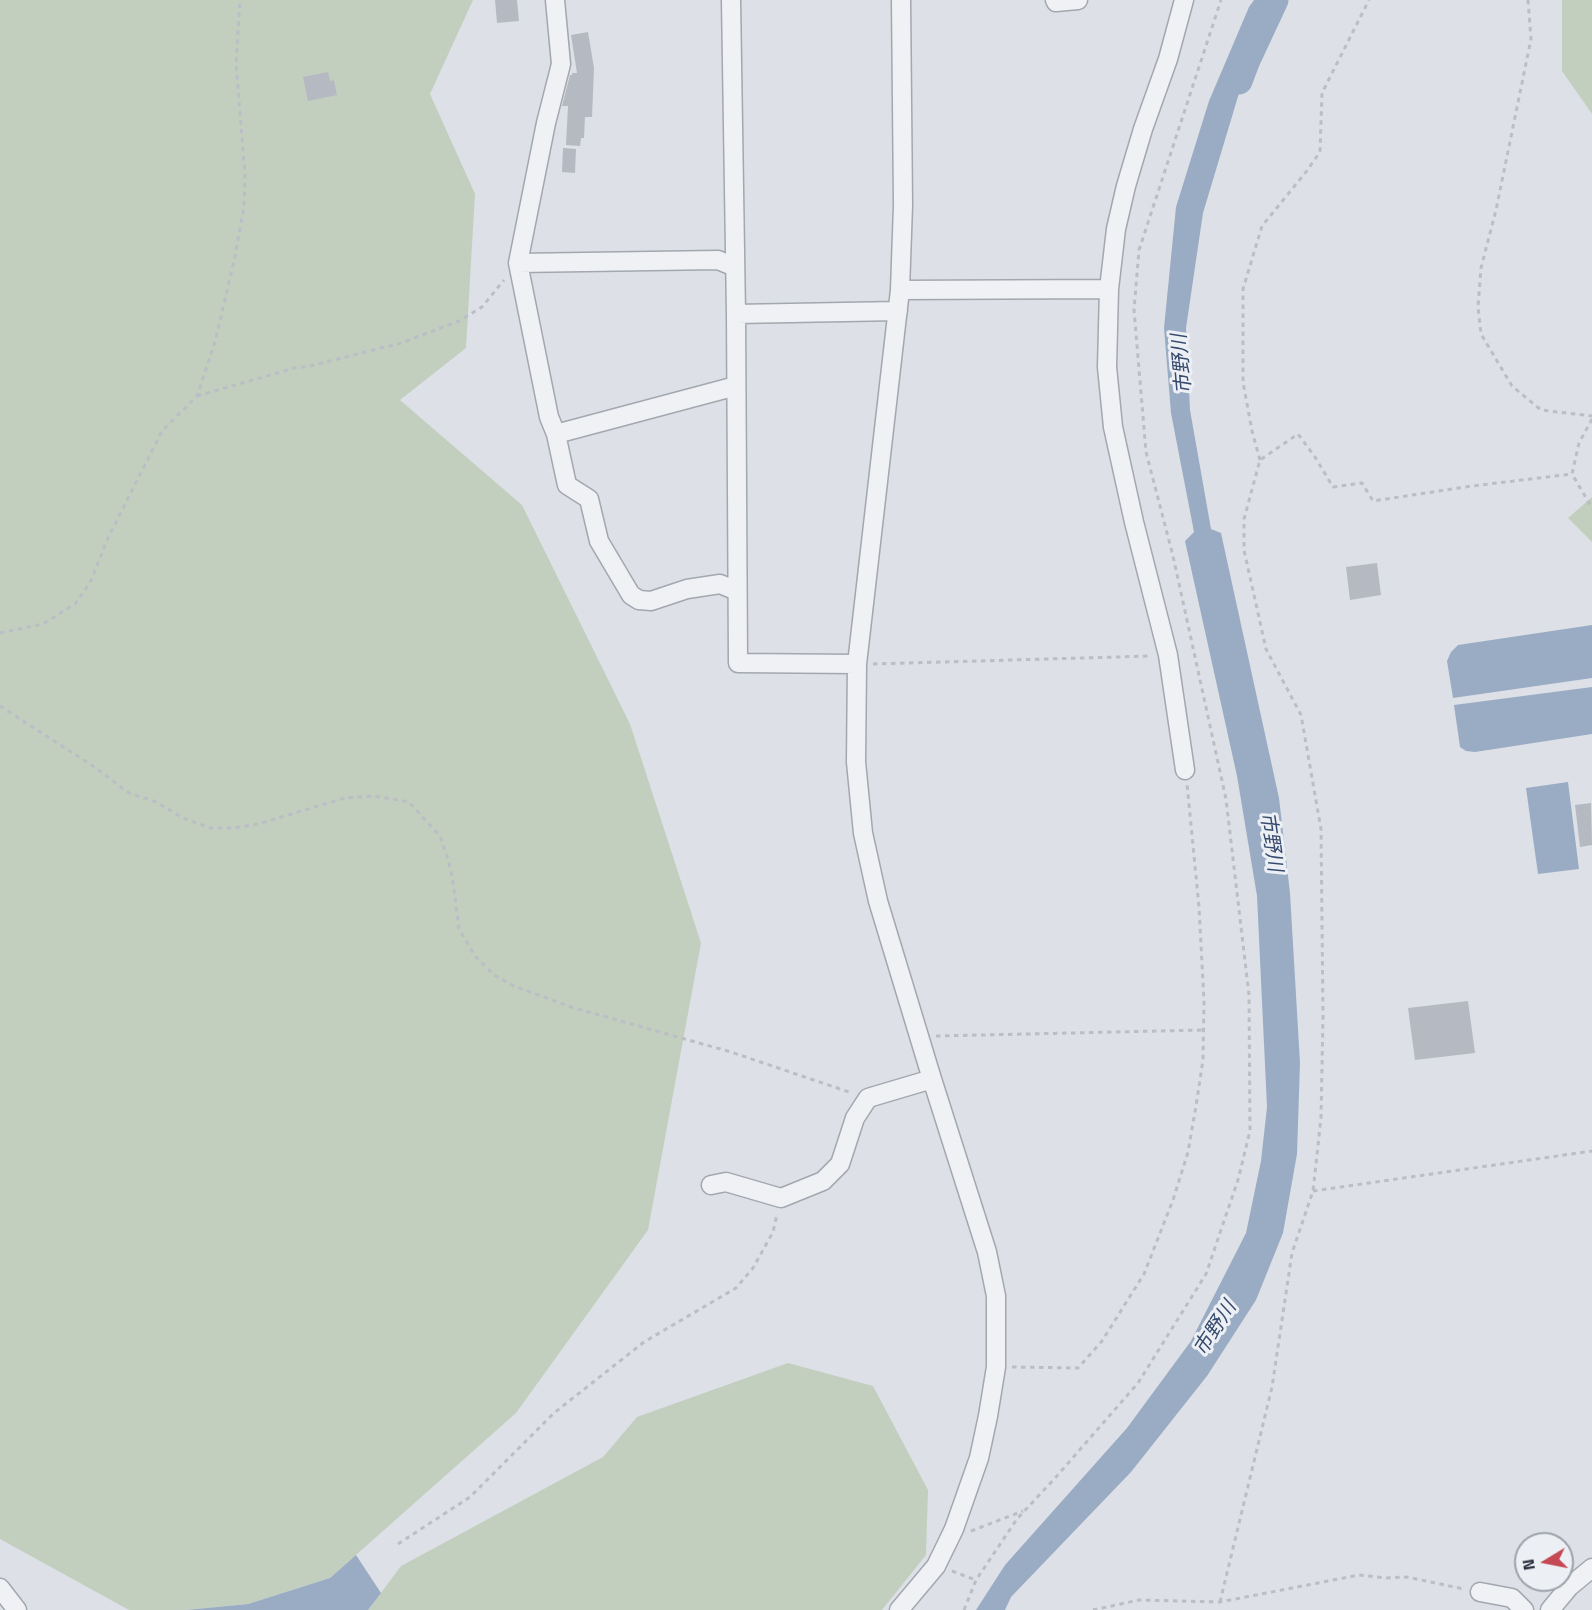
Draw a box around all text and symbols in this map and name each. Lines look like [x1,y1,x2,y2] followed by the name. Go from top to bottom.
[1168,333,1198,395] water label: 市野川
[1254,811,1286,873] water label: 市野川
[1190,1297,1242,1361] water label: 市野川
[1514,1532,1574,1592] north arrow
[1515,1557,1541,1572] text: N

